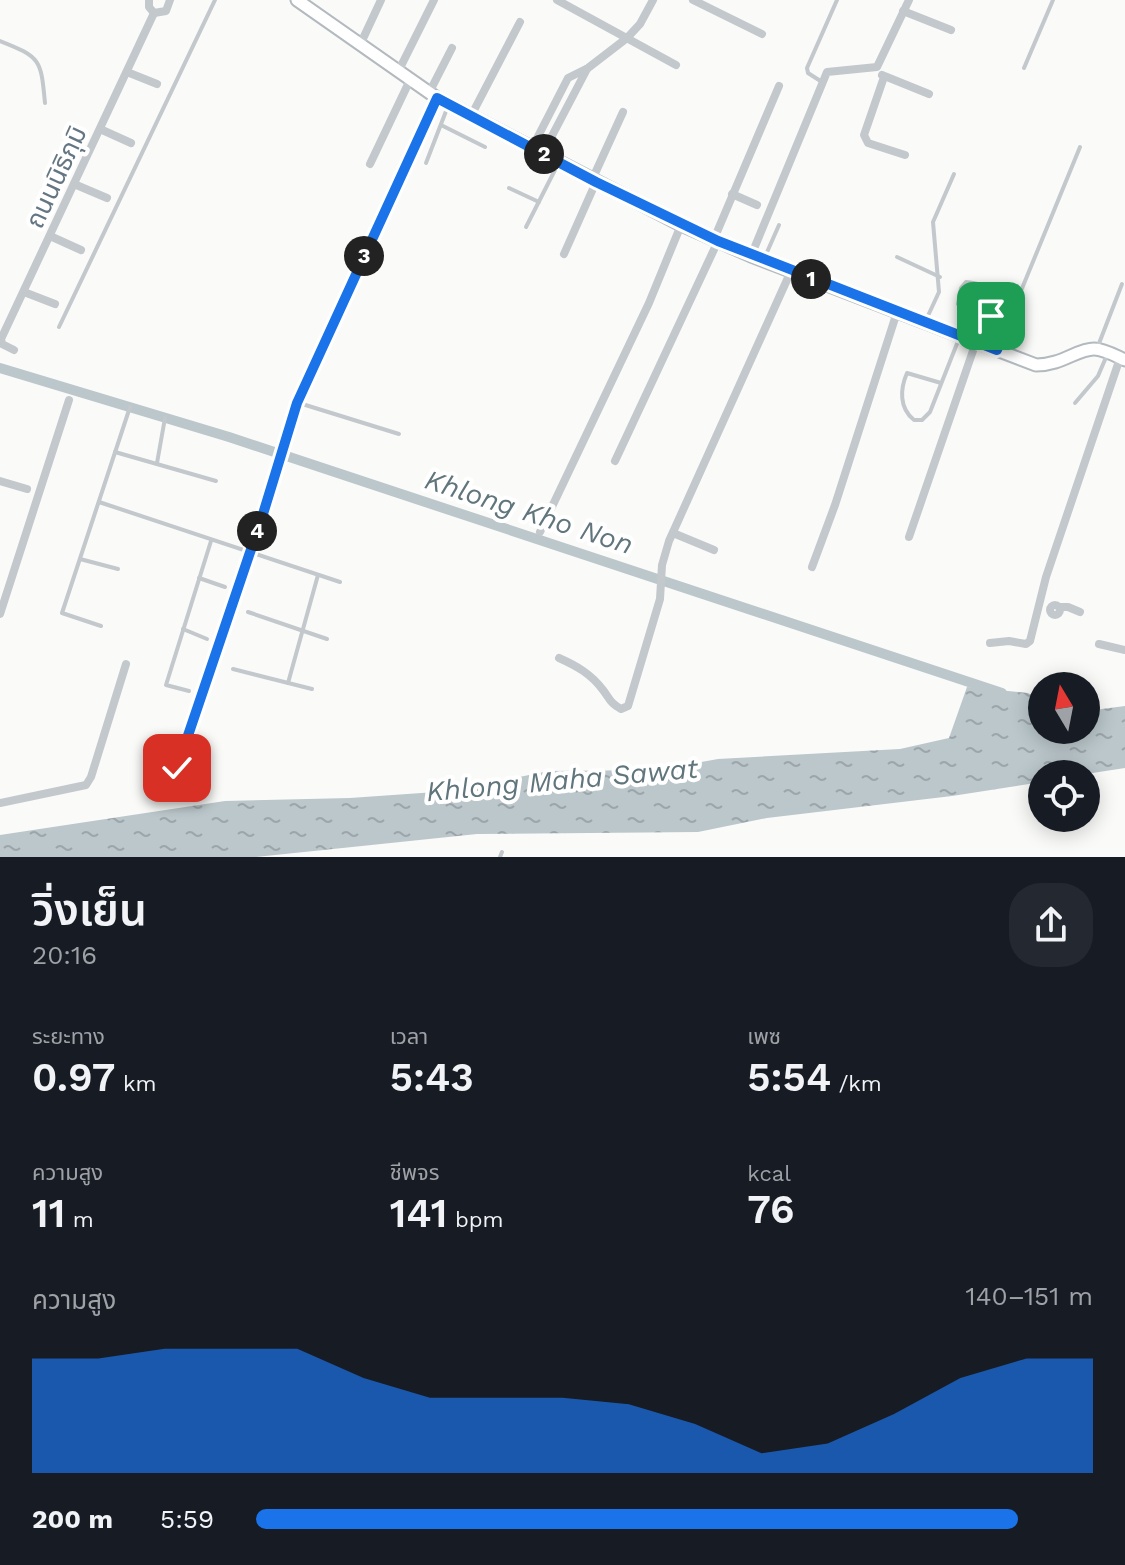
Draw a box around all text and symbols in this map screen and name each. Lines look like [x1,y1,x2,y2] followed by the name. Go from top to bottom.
[19,121,94,233] street label: ถนนนิธิภุมิ
[524,134,564,174] pin: 2
[537,141,551,166] text: 2
[344,236,384,276] pin: 3
[357,243,371,268] text: 3
[791,259,831,299] pin: 1
[806,266,816,291] text: 1
[957,282,1025,350] pin
[969,294,1013,338] icon: arrive
[421,463,637,561] water label: Khlong Kho Non
[237,511,277,551] pin: 4
[250,518,264,543] text: 4
[1028,672,1100,744] north arrow
[1028,672,1100,832] map controls
[143,734,211,802] pin
[155,746,199,790] icon: check
[425,752,700,808] water label: Khlong Maha Sawat
[1028,760,1100,832] button: locate
[1009,883,1093,967] button: share
[32,884,147,936] text: วิ่งเย็น
[32,940,97,970] text: 20:16
[32,1024,105,1049] text: ระยะทาง
[390,1024,428,1049] text: เวลา
[747,1024,781,1049] text: เพซ
[32,1054,115,1101] text: 0.97
[390,1054,474,1101] text: 5:43
[747,1054,831,1101] text: 5:54
[115,1071,156,1096] text: km
[831,1071,882,1096] text: /km
[32,1160,103,1185] text: ความสูง
[390,1160,440,1185] text: ชีพจร
[747,1161,791,1186] text: kcal
[747,1186,795,1233] text: 76
[32,1190,65,1237] text: 11
[390,1190,447,1237] text: 141
[65,1207,94,1232] text: m
[447,1207,503,1232] text: bpm
[966,1281,1093,1311] text: 140–151 m
[32,1285,116,1315] text: ความสูง
[32,1504,113,1534] text: 200 m
[160,1504,214,1534] text: 5:59

